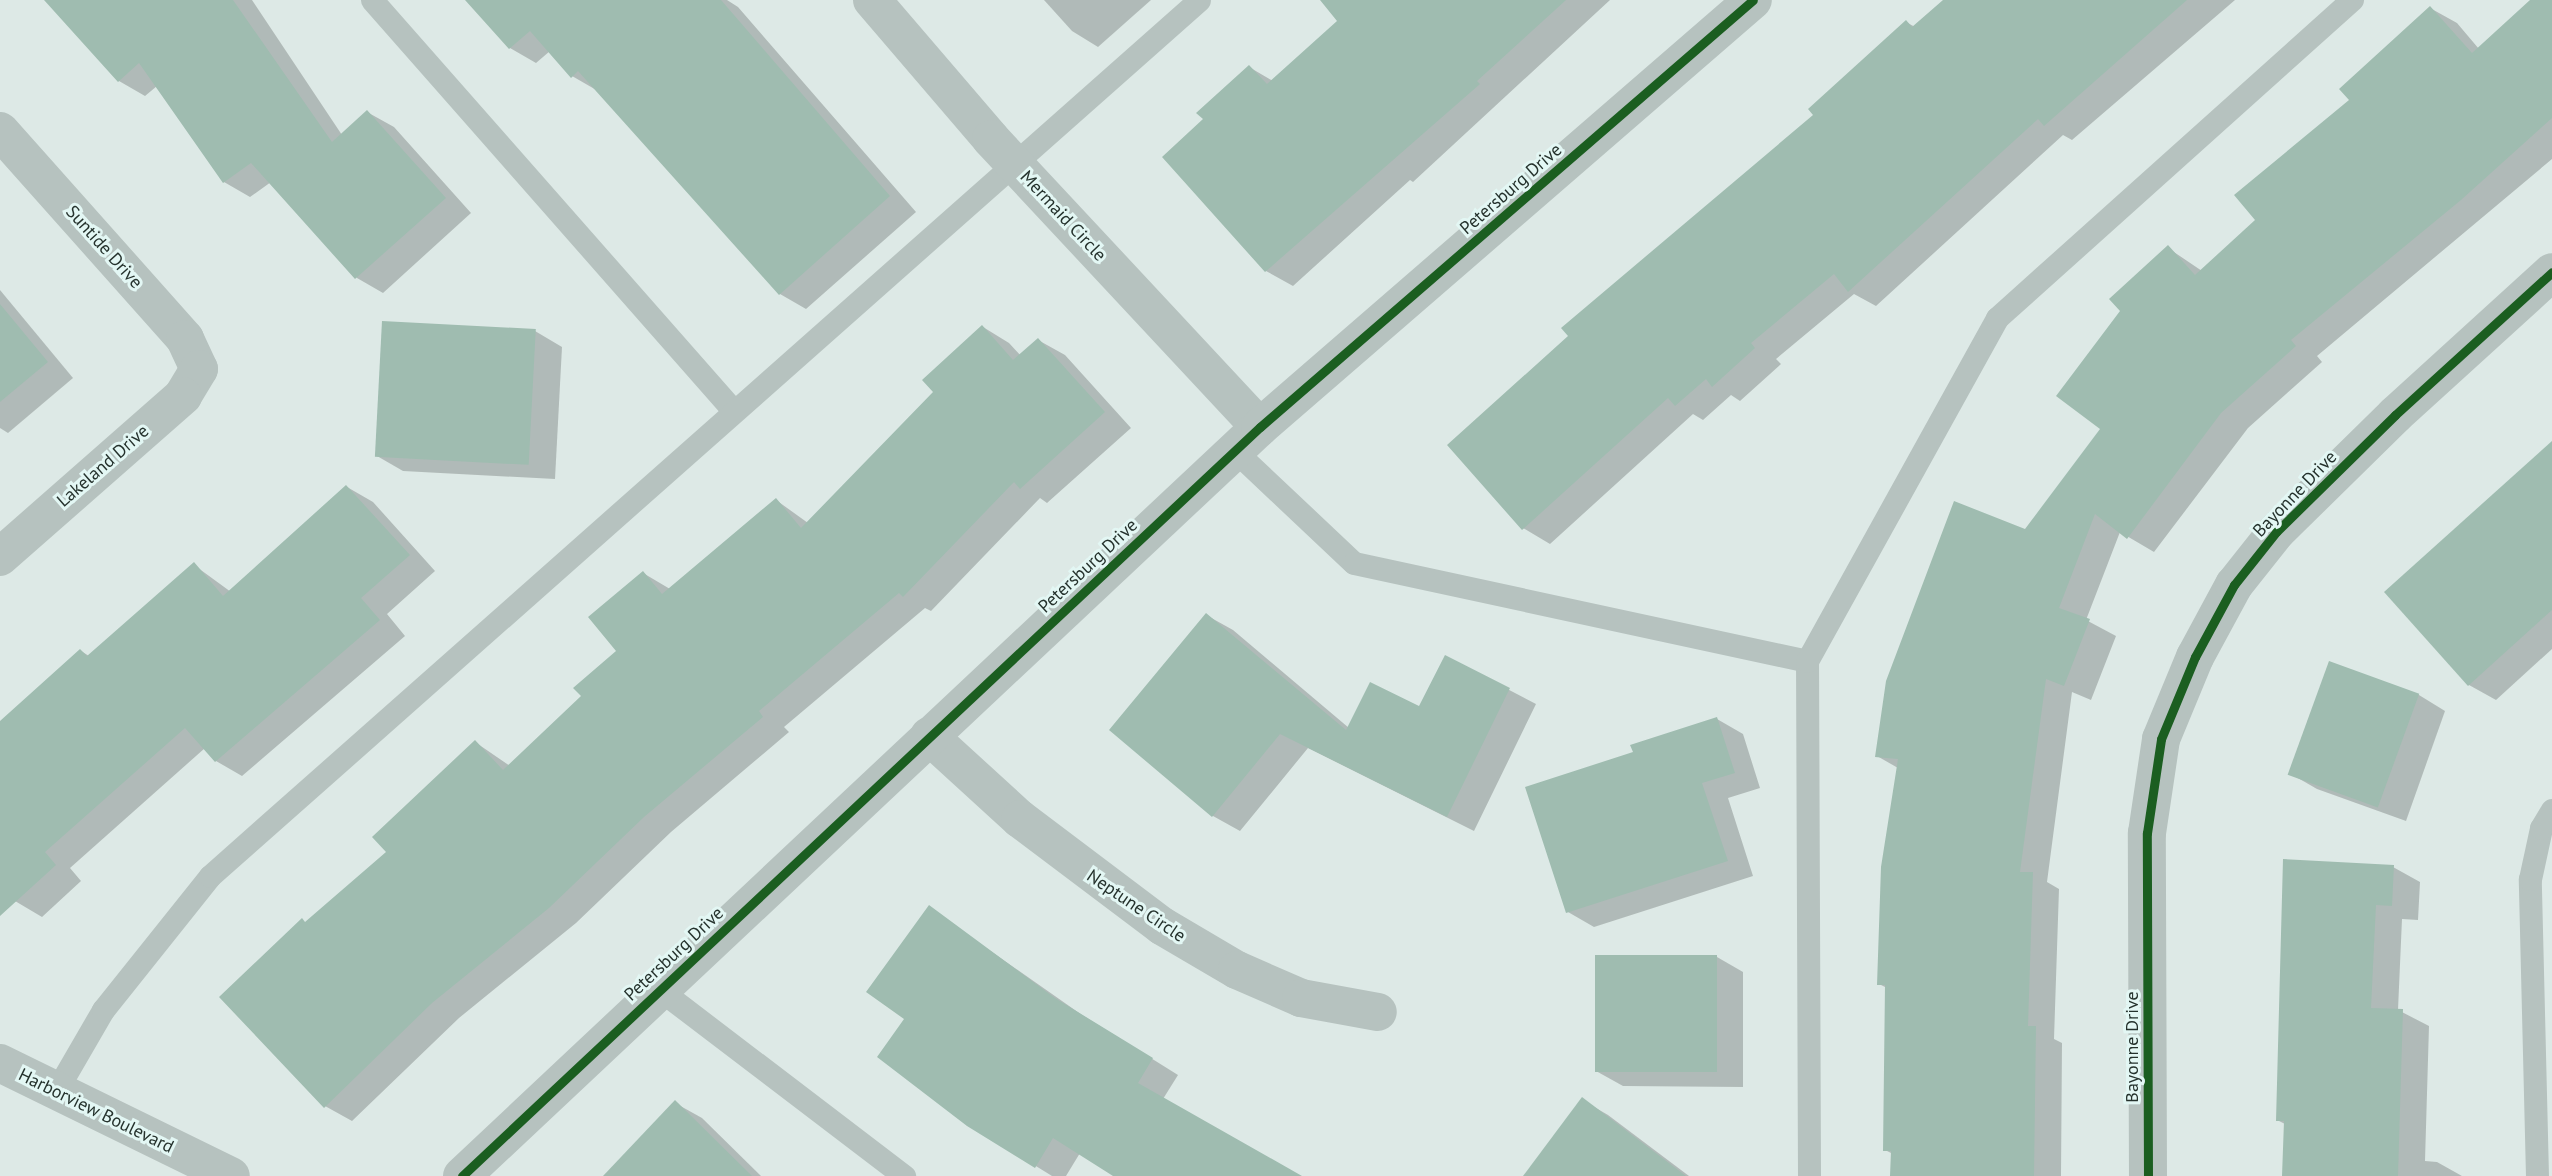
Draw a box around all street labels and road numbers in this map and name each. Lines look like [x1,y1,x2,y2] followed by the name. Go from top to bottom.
[1456,139,1566,239] street label: Petersburg Drive
[1016,166,1110,266] street label: Mermaid Circle
[61,201,147,293] street label: Suntide Drive
[53,420,153,512] street label: Lakeland Drive
[2249,446,2341,542] street label: Bayonne Drive
[1034,515,1142,617] street label: Petersburg Drive
[1083,865,1189,947] street label: Neptune Circle
[620,903,728,1005] street label: Petersburg Drive
[2121,991,2143,1103] street label: Bayonne Drive
[15,1064,177,1158] street label: Harborview Boulevard

